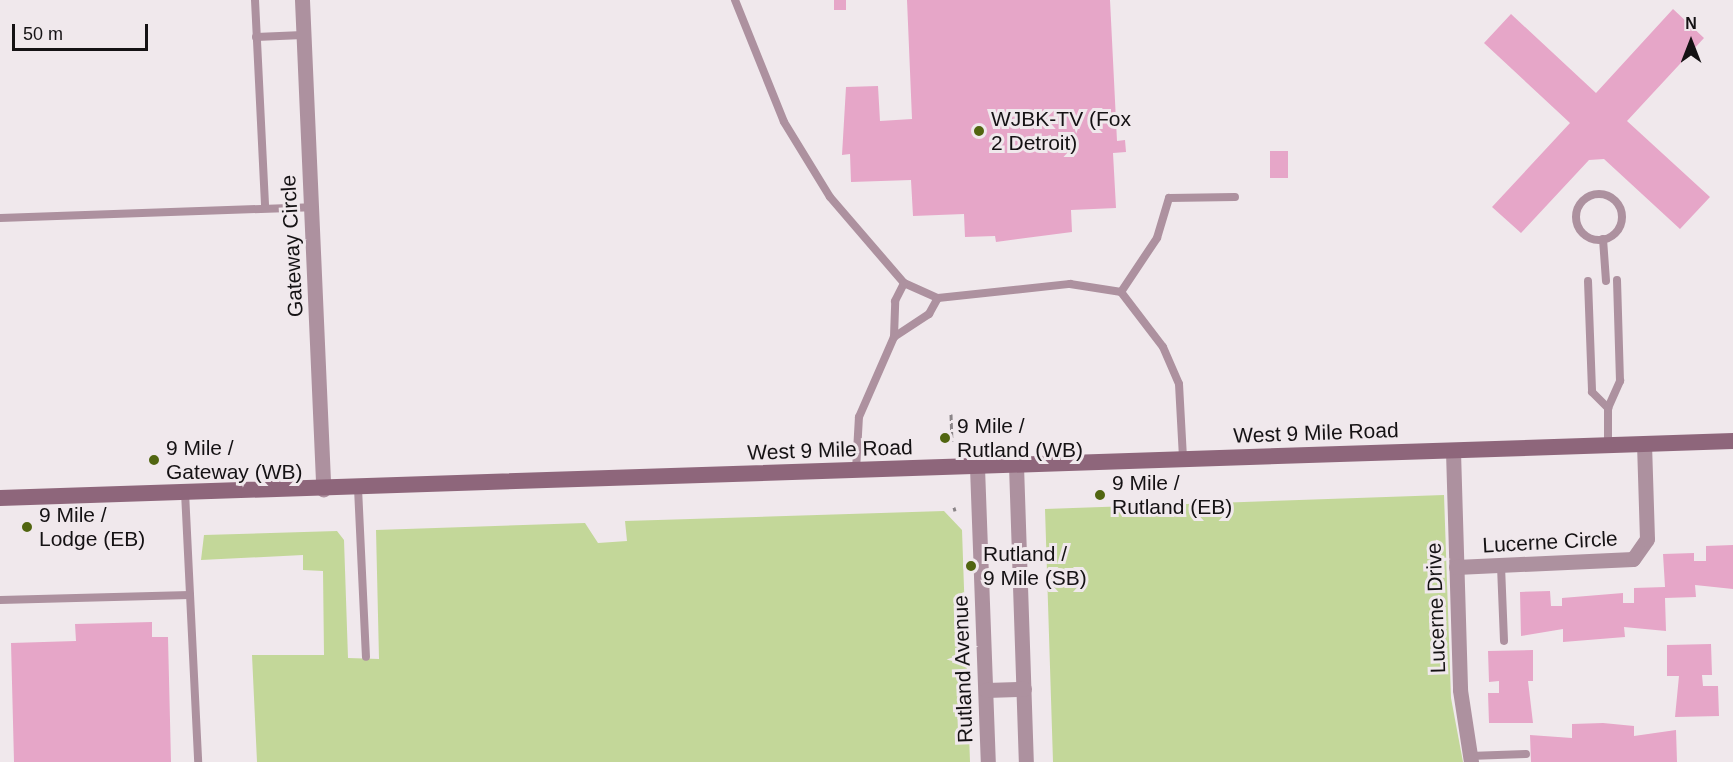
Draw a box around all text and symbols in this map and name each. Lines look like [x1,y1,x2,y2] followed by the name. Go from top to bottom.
[15,12,152,50] scale bar
[1661,12,1721,72] north arrow
[1685,15,1697,32] text: N
[23,24,63,44] text: 50 m
[991,106,1131,156] place label: WJBK-TV (Fox 2 Detroit)
[972,124,986,138] marker: WJBK-TV (Fox 2 Detroit)
[276,174,308,318] street label: Gateway Circle
[957,413,1083,463] place label: 9 Mile / Rutland (WB)
[1233,418,1399,448] street label: West 9 Mile Road
[938,431,952,445] marker: 9 Mile / Rutland (WB)
[166,435,303,485] place label: 9 Mile / Gateway (WB)
[747,435,913,465] street label: West 9 Mile Road
[147,453,161,467] marker: 9 Mile / Gateway (WB)
[1112,470,1232,520] place label: 9 Mile / Rutland (EB)
[1093,488,1107,502] marker: 9 Mile / Rutland (EB)
[39,502,145,552] place label: 9 Mile / Lodge (EB)
[20,520,34,534] marker: 9 Mile / Lodge (EB)
[1482,526,1618,558] street label: Lucerne Circle
[983,541,1087,591] place label: Rutland / 9 Mile (SB)
[1421,542,1451,674] street label: Lucerne Drive
[964,559,978,573] marker: Rutland / 9 Mile (SB)
[948,594,978,744] street label: Rutland Avenue

